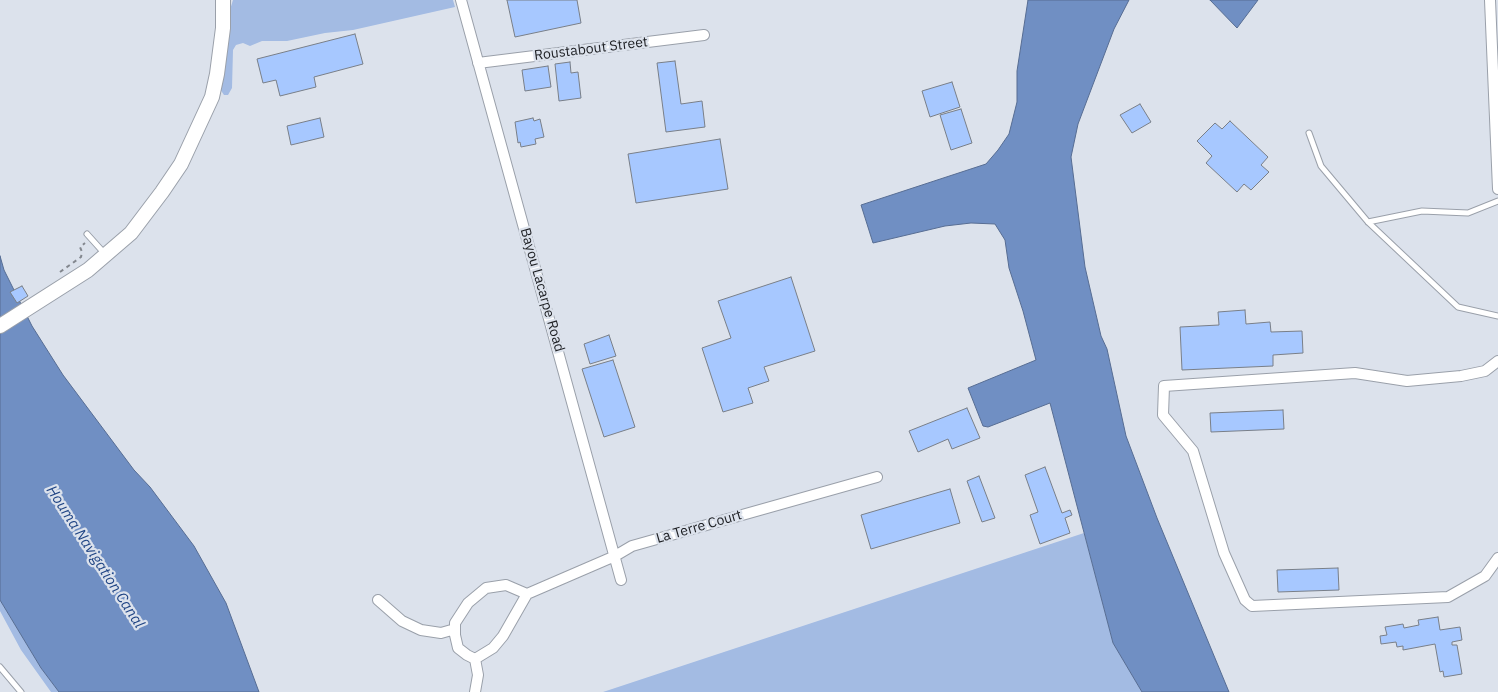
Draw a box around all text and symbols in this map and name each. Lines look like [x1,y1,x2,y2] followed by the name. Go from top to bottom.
[533,34,649,64] street label: Roustabout Street
[516,226,568,354] street label: Bayou Lacarpe Road
[42,482,148,632] water label: Houma Navigation Canal
[654,507,744,547] street label: La Terre Court

